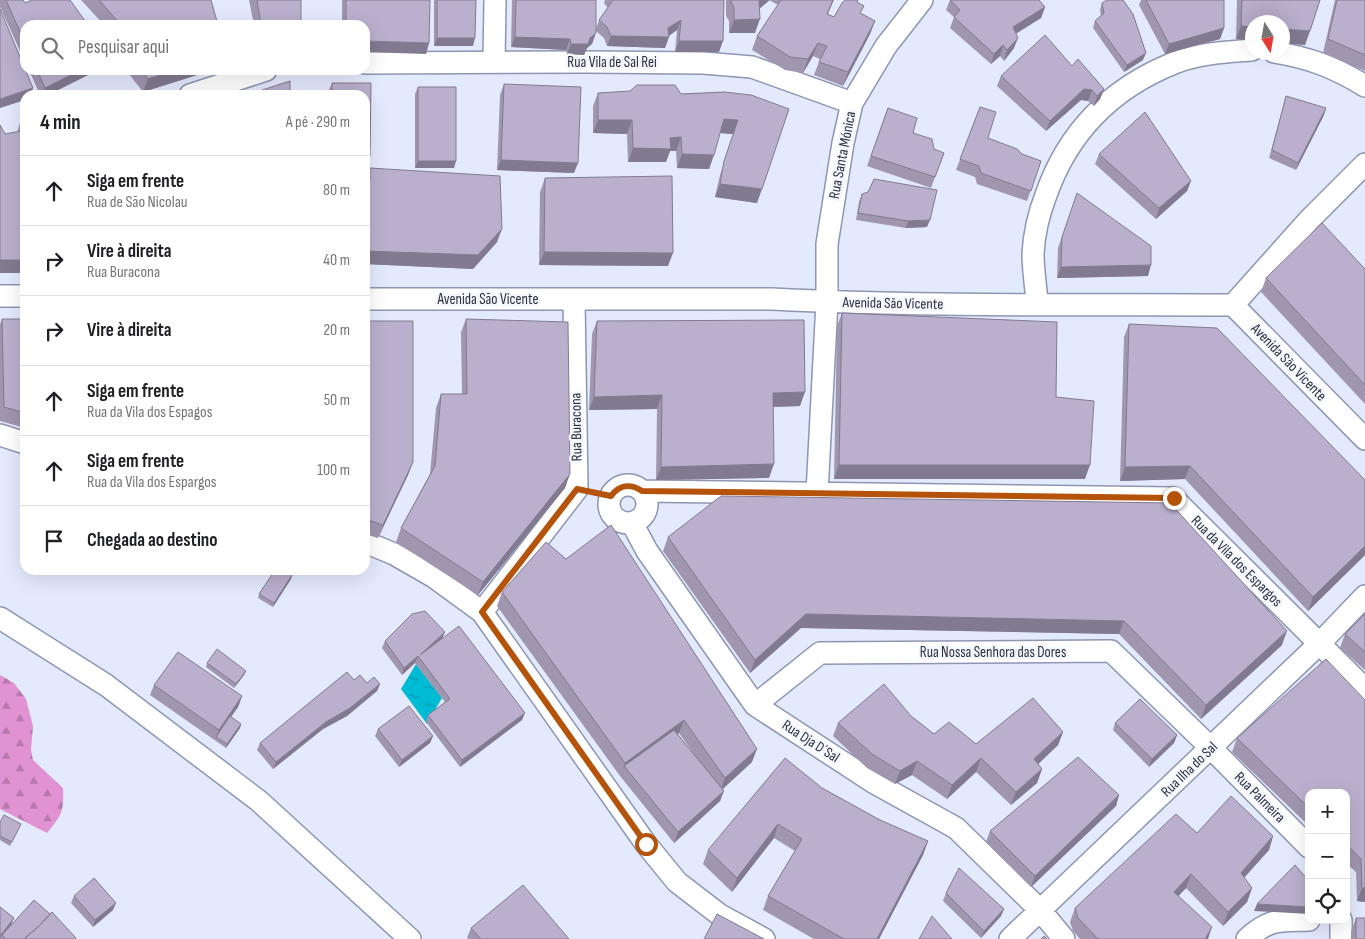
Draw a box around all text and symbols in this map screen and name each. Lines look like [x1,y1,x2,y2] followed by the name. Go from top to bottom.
[1245,15,1290,60] north arrow
[20,20,370,75] search box
[38,34,66,62] icon: search
[78,36,169,59] text: Pesquisar aqui
[567,53,657,72] street label: Rua Vila de Sal Rei
[40,110,81,135] text: 4 min
[825,110,860,200] street label: Rua Santa Mónica
[286,113,350,132] text: A pé · 290 m
[87,170,184,193] text: Siga em frente
[40,177,68,205] icon: ahead
[323,181,350,200] text: 80 m
[87,193,188,212] text: Rua de São Nicolau
[87,240,171,263] text: Vire à direita
[40,247,68,275] icon: right
[323,251,350,270] text: 40 m
[87,263,160,282] text: Rua Buracona
[437,290,538,309] street label: Avenida São Vicente
[841,293,944,314] street label: Avenida São Vicente
[40,317,68,345] icon: right
[87,319,171,342] text: Vire à direita
[1246,319,1331,405] street label: Avenida São Vicente
[323,321,350,340] text: 20 m
[87,380,184,403] text: Siga em frente
[40,387,68,415] icon: ahead
[324,391,350,410] text: 50 m
[566,392,587,461] street label: Rua Buracona
[87,403,212,422] text: Rua da Vila dos Espagos
[87,450,184,473] text: Siga em frente
[40,457,68,485] icon: ahead
[317,461,350,480] text: 100 m
[87,473,217,492] text: Rua da Vila dos Espargos
[1163,487,1186,510] route end
[1187,512,1286,611] street label: Rua da Vila dos Espargos
[40,527,68,555] icon: arrive
[87,529,217,552] text: Chegada ao destino
[920,643,1066,662] street label: Rua Nossa Senhora das Dores
[778,716,843,767] street label: Rua Dja D´Sal
[1157,738,1222,801] street label: Rua Ilha do Sal
[1230,768,1289,827] street label: Rua Palmeira
[1305,789,1350,924] map controls
[1305,789,1350,834] button: +
[635,833,658,856] route start
[1305,834,1350,879] button: −
[1305,879,1350,924] button: locate

